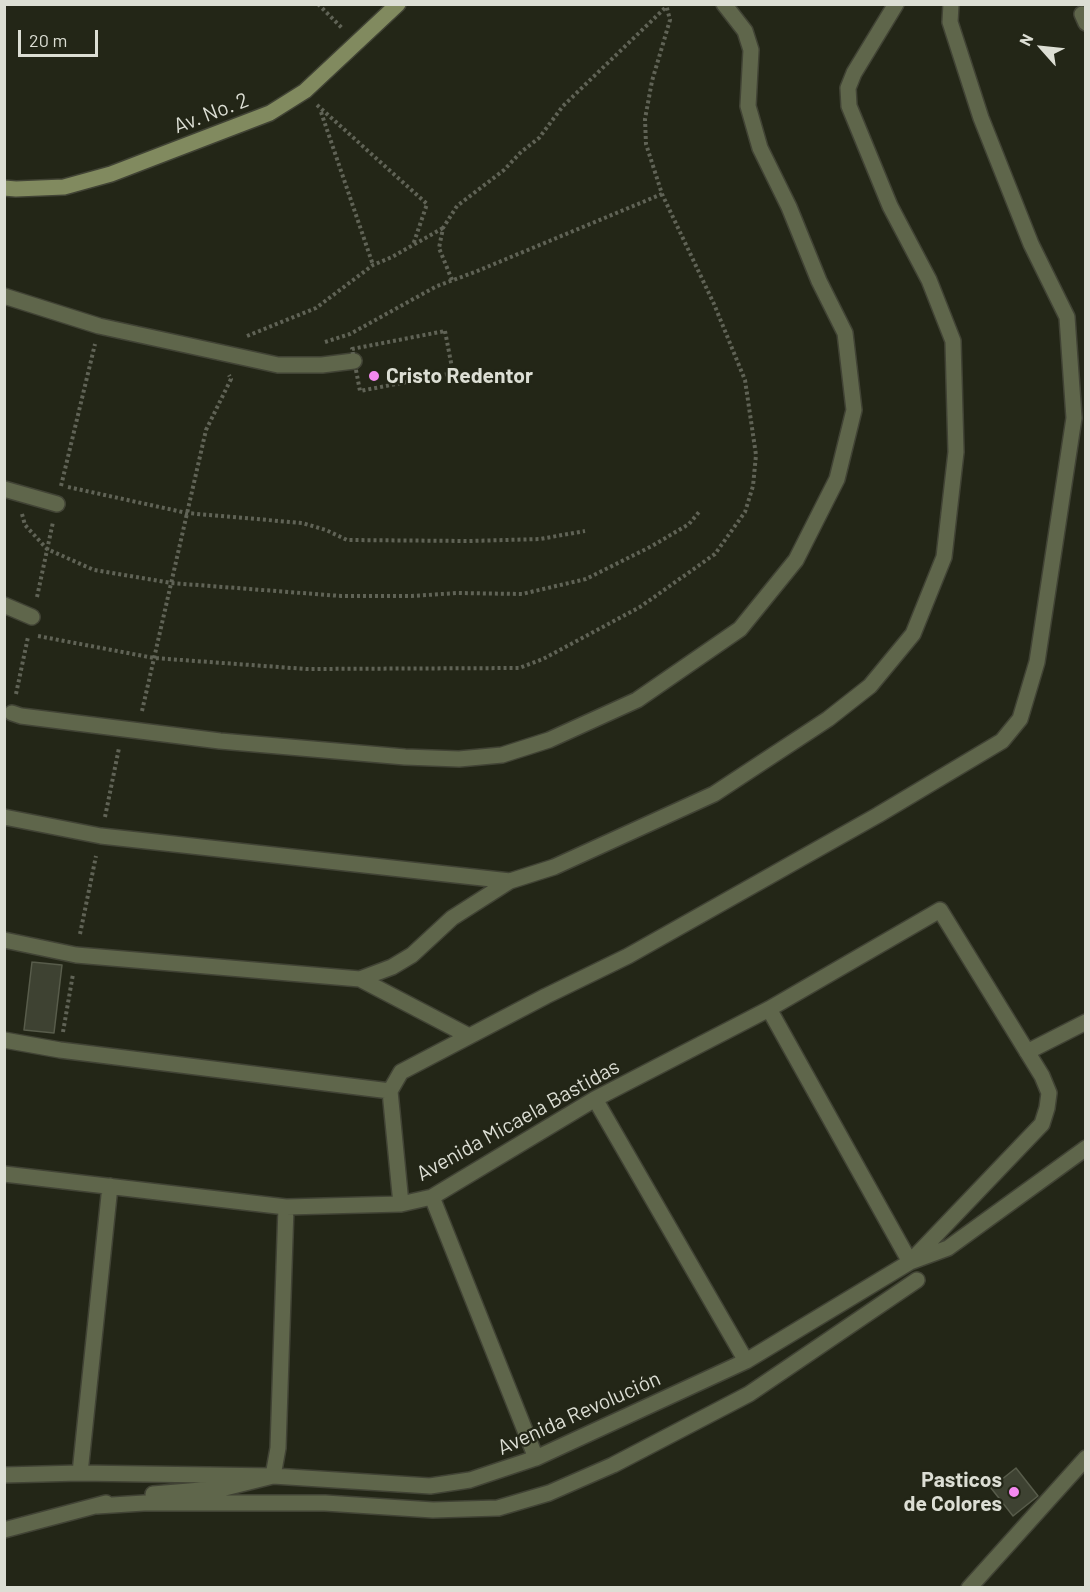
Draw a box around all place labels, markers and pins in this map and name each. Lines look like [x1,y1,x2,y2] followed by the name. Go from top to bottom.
[386,363,533,389] place label: Cristo Redentor
[367,369,381,383] marker: Cristo Redentor
[904,1467,1002,1517] place label: Pasticos de Colores
[1007,1485,1021,1499] marker: Pasticos de Colores

